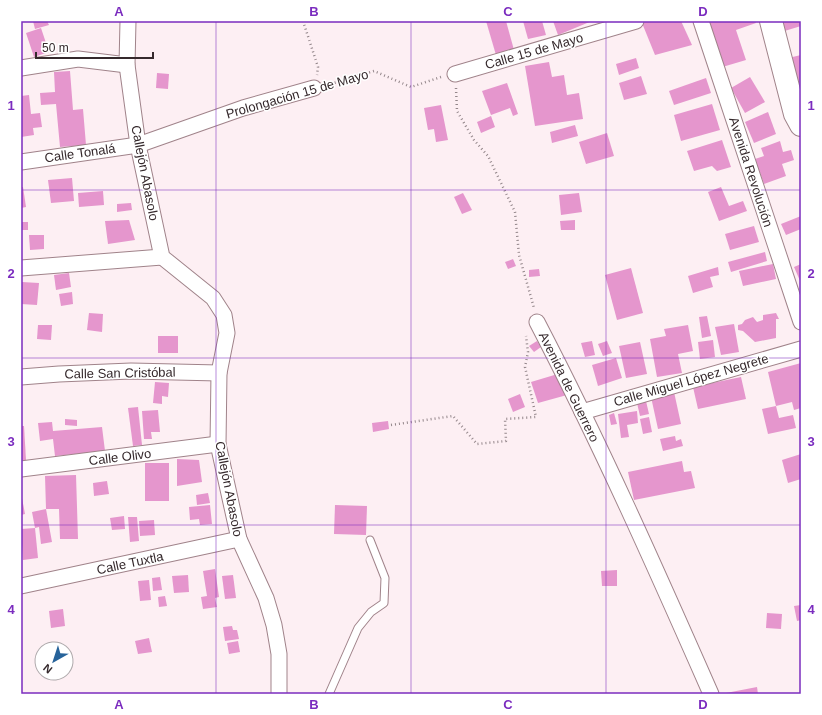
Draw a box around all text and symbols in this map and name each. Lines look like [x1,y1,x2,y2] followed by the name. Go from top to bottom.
[114,4,124,19] text: A
[309,4,319,19] text: B
[503,4,513,19] text: C
[698,4,708,19] text: D
[483,30,585,72] street label: Calle 15 de Mayo
[36,34,153,60] scale bar
[42,41,69,55] text: 50 m
[224,66,370,122] street label: Prolongación 15 de Mayo
[7,98,15,113] text: 1
[807,98,815,113] text: 1
[726,115,776,229] street label: Avenida Revolución
[128,124,162,222] street label: Callejón Abasolo
[44,141,117,165] street label: Calle Tonalá
[7,266,15,281] text: 2
[807,266,815,281] text: 2
[536,330,602,444] street label: Avenida de Guerrero
[612,351,770,409] street label: Calle Miguel López Negrete
[64,365,176,381] street label: Calle San Cristóbal
[7,434,15,449] text: 3
[807,434,815,449] text: 3
[212,440,246,538] street label: Callejón Abasolo
[88,446,152,468] street label: Calle Olivo
[95,548,166,577] street label: Calle Tuxtla
[7,602,15,617] text: 4
[807,602,815,617] text: 4
[34,641,74,681] north arrow
[41,662,55,676] text: N
[114,697,124,712] text: A
[309,697,319,712] text: B
[503,697,513,712] text: C
[698,697,708,712] text: D

